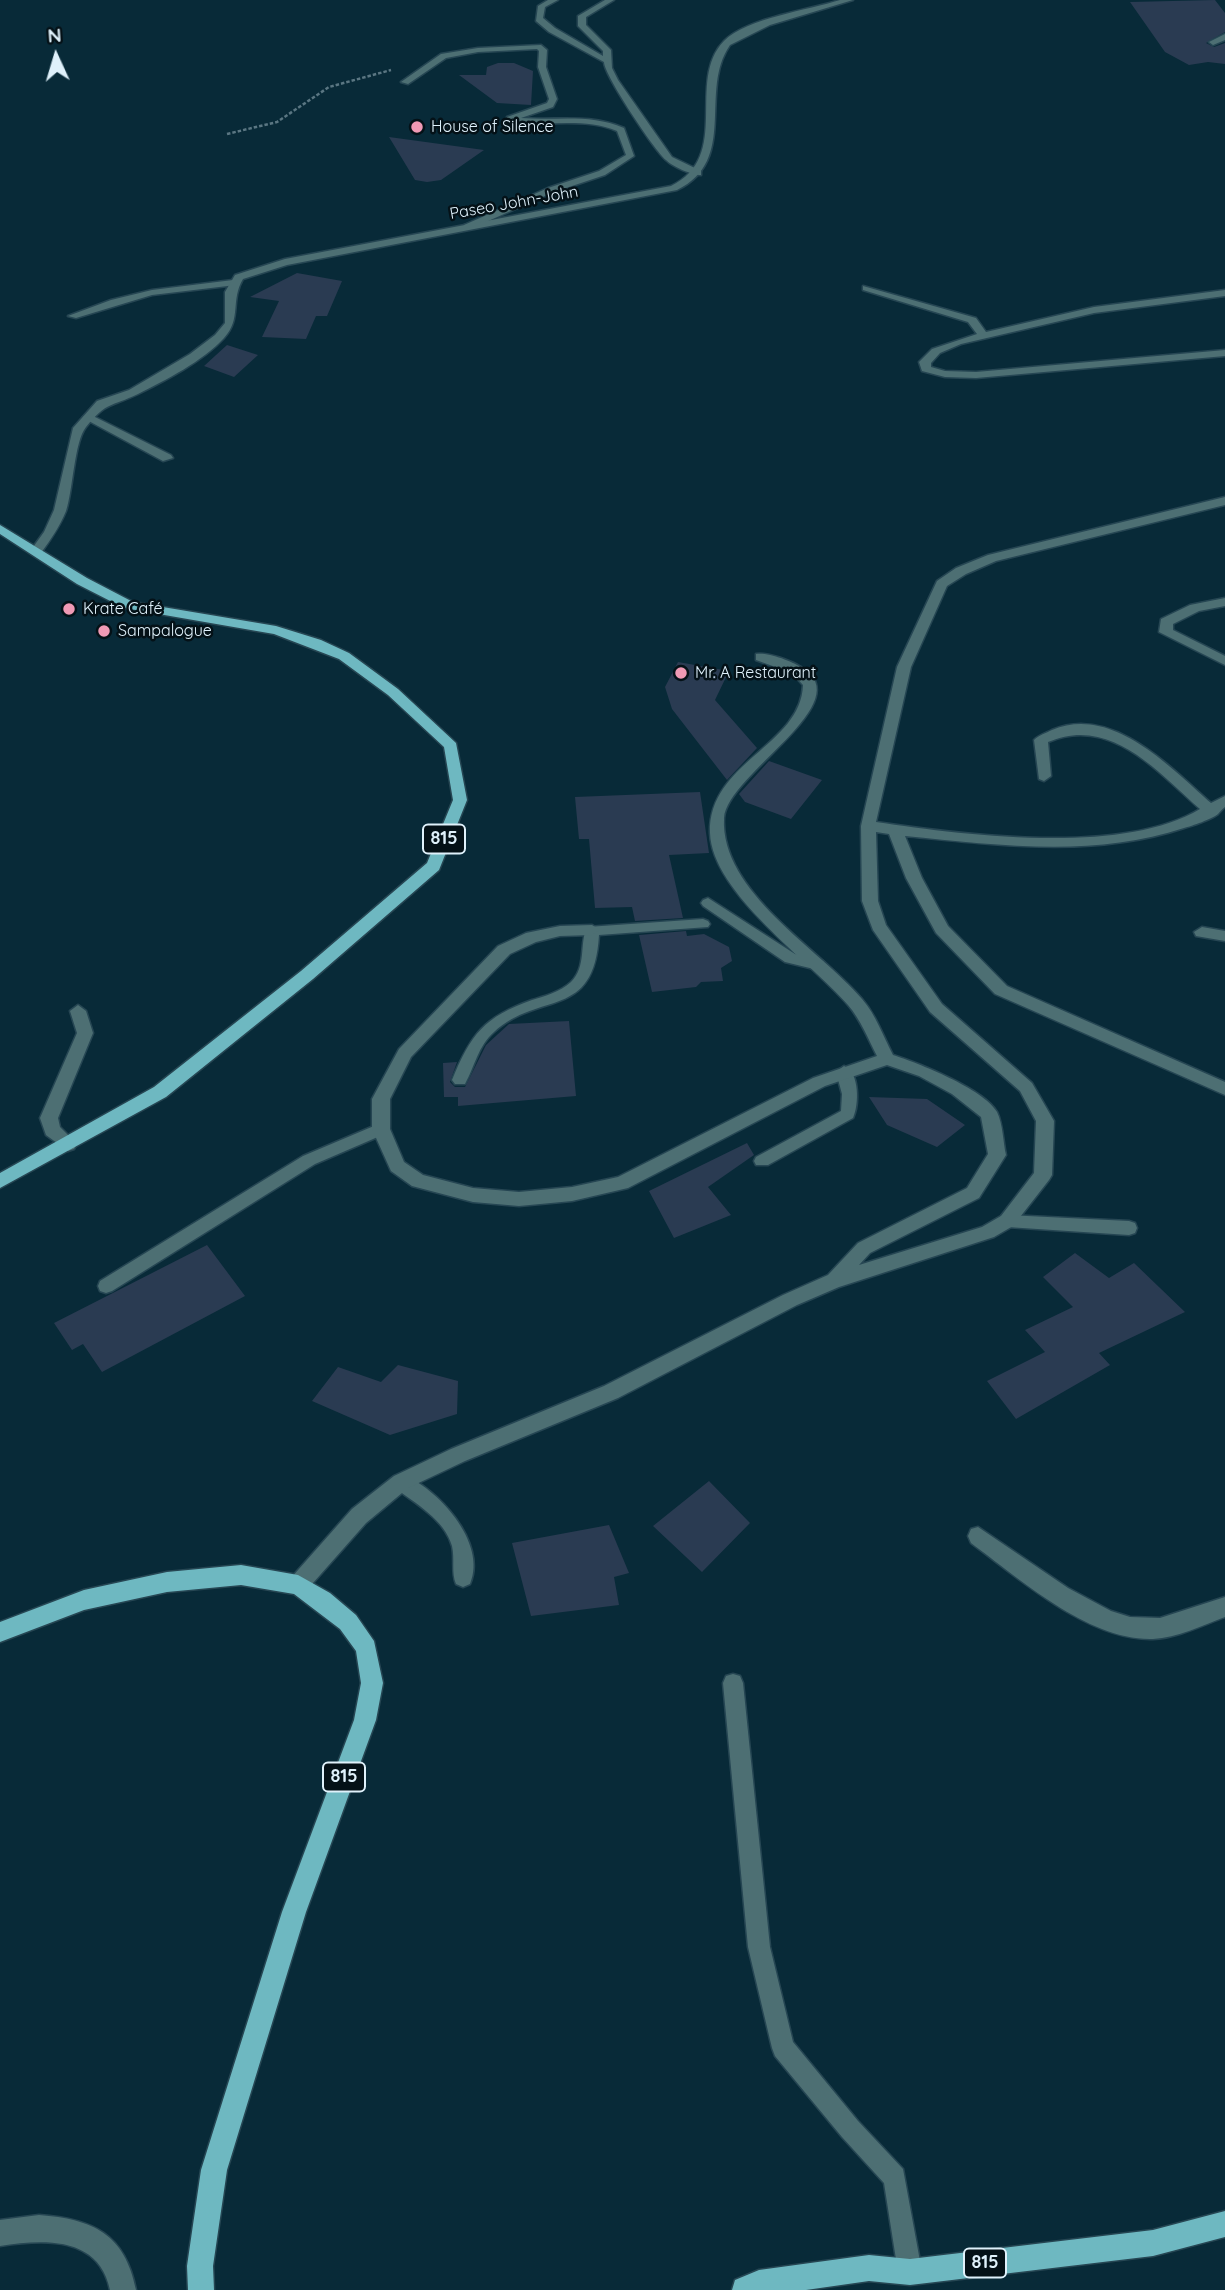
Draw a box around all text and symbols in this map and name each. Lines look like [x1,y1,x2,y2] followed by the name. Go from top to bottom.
[21,21,91,91] north arrow
[47,23,62,48] text: N
[431,117,554,137] place label: House of Silence
[409,119,425,135] marker: House of Silence
[448,182,580,224] street label: Paseo John-John
[83,599,162,619] place label: Krate Café
[61,601,77,617] marker: Krate Café
[118,621,212,641] place label: Sampalogue
[96,623,112,639] marker: Sampalogue
[695,663,816,683] place label: Mr. A Restaurant
[673,665,689,681] marker: Mr. A Restaurant
[423,824,465,854] road number: 815
[323,1762,365,1792] road number: 815
[964,2248,1006,2278] road number: 815

